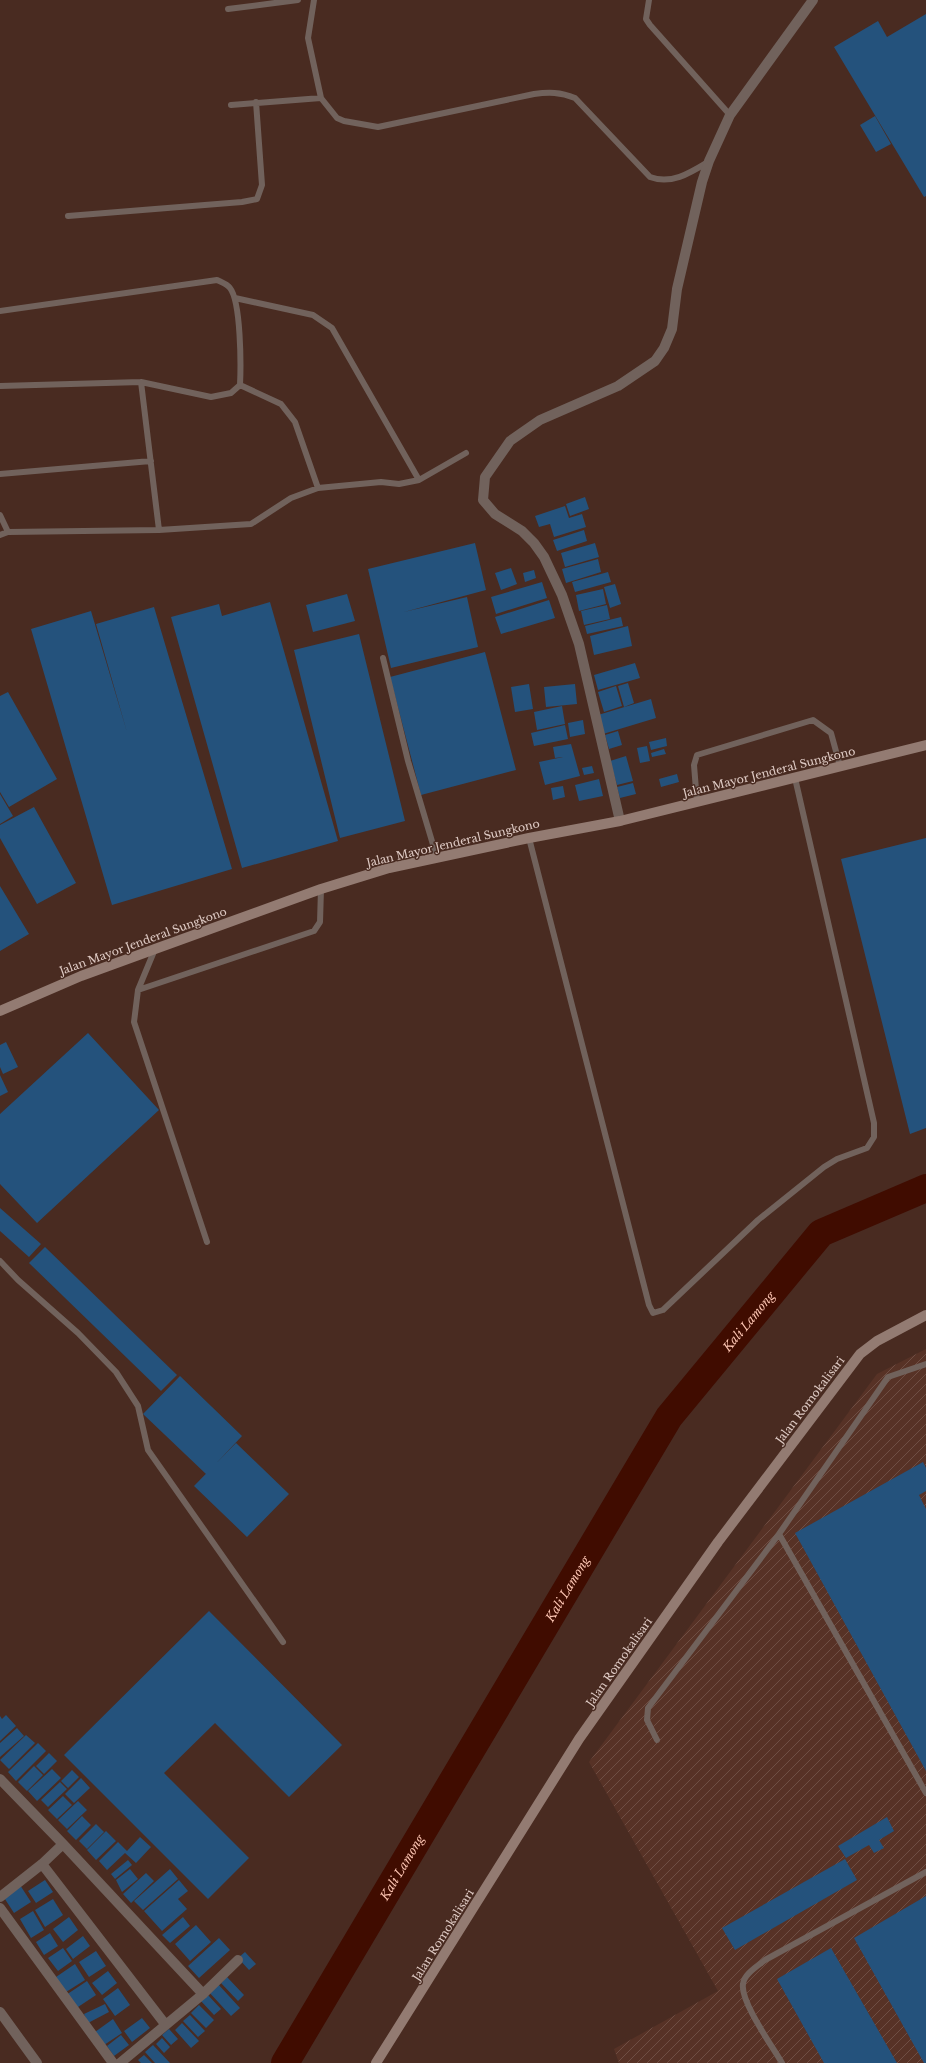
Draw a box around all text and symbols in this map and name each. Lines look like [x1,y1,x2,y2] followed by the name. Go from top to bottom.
[679,744,857,801] street label: Jalan Mayor Jenderal Sungkono
[363,816,541,870] street label: Jalan Mayor Jenderal Sungkono
[55,904,229,979] street label: Jalan Mayor Jenderal Sungkono
[718,1287,778,1355] water label: Kali Lamong
[771,1353,847,1448] street label: Jalan Romokalisari
[541,1552,593,1625] water label: Kali Lamong
[582,1615,655,1711] street label: Jalan Romokalisari
[376,1830,427,1903] water label: Kali Lamong
[408,1886,477,1985] street label: Jalan Romokalisari

